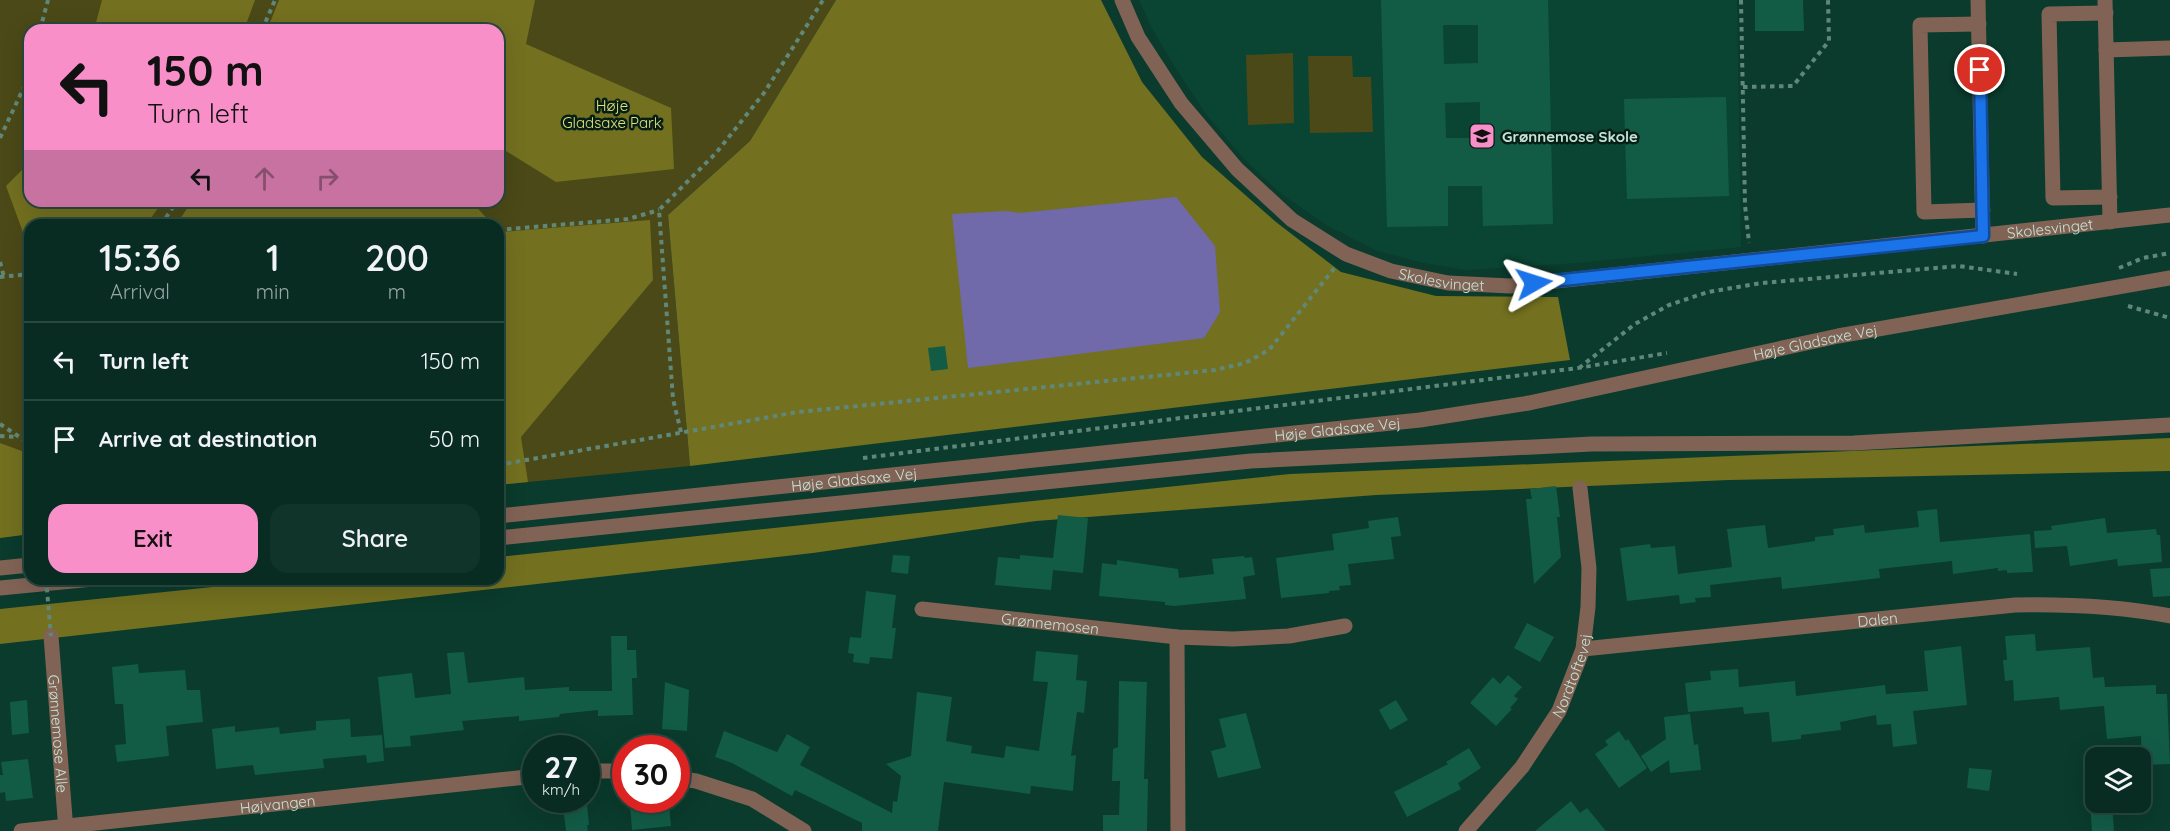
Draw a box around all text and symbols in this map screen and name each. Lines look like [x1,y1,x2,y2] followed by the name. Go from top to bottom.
[147,44,264,97] text: 150 m
[1954,44,2005,95] pin
[48,48,126,126] icon: left
[1963,53,1996,86] icon: arrive
[147,96,249,130] text: Turn left
[562,96,662,132] park label: Høje Gladsaxe Park
[1467,121,1497,151] school or university icon: Grønnemose Skole
[1502,127,1638,146] place label: Grønnemose Skole
[185,162,218,195] icon: left
[248,162,281,195] icon: ahead
[311,162,344,195] icon: right
[2006,214,2094,242] street label: Skolesvinget
[99,235,181,280] text: 15:36
[266,235,280,280] text: 1
[365,235,429,280] text: 200
[1502,251,1566,315] position arrow
[1397,263,1485,294] street label: Skolesvinget
[110,279,170,304] text: Arrival
[256,279,290,304] text: min
[388,279,406,304] text: m
[1751,320,1879,364] street label: Høje Gladsaxe Vej
[48,345,81,378] icon: left
[99,347,189,375] text: Turn left
[421,347,480,375] text: 150 m
[1273,413,1401,445] street label: Høje Gladsaxe Vej
[48,423,81,456] icon: arrive
[99,425,317,453] text: Arrive at destination
[429,425,480,453] text: 50 m
[790,463,918,495] street label: Høje Gladsaxe Vej
[48,504,258,573] button: Exit
[270,504,480,573] button: Share
[1000,608,1100,638] street label: Grønnemosen
[1856,608,1899,631] street label: Dalen
[1548,633,1594,721] street label: Nordtoftevej
[45,674,73,793] street label: Grønnemose Alle
[612,735,690,813] speed limit sign: 30
[2085,747,2151,813] map controls
[2085,747,2151,813] button: layers
[544,748,578,786] text: 27
[542,780,580,799] text: km/h
[239,790,316,817] street label: Højvangen

